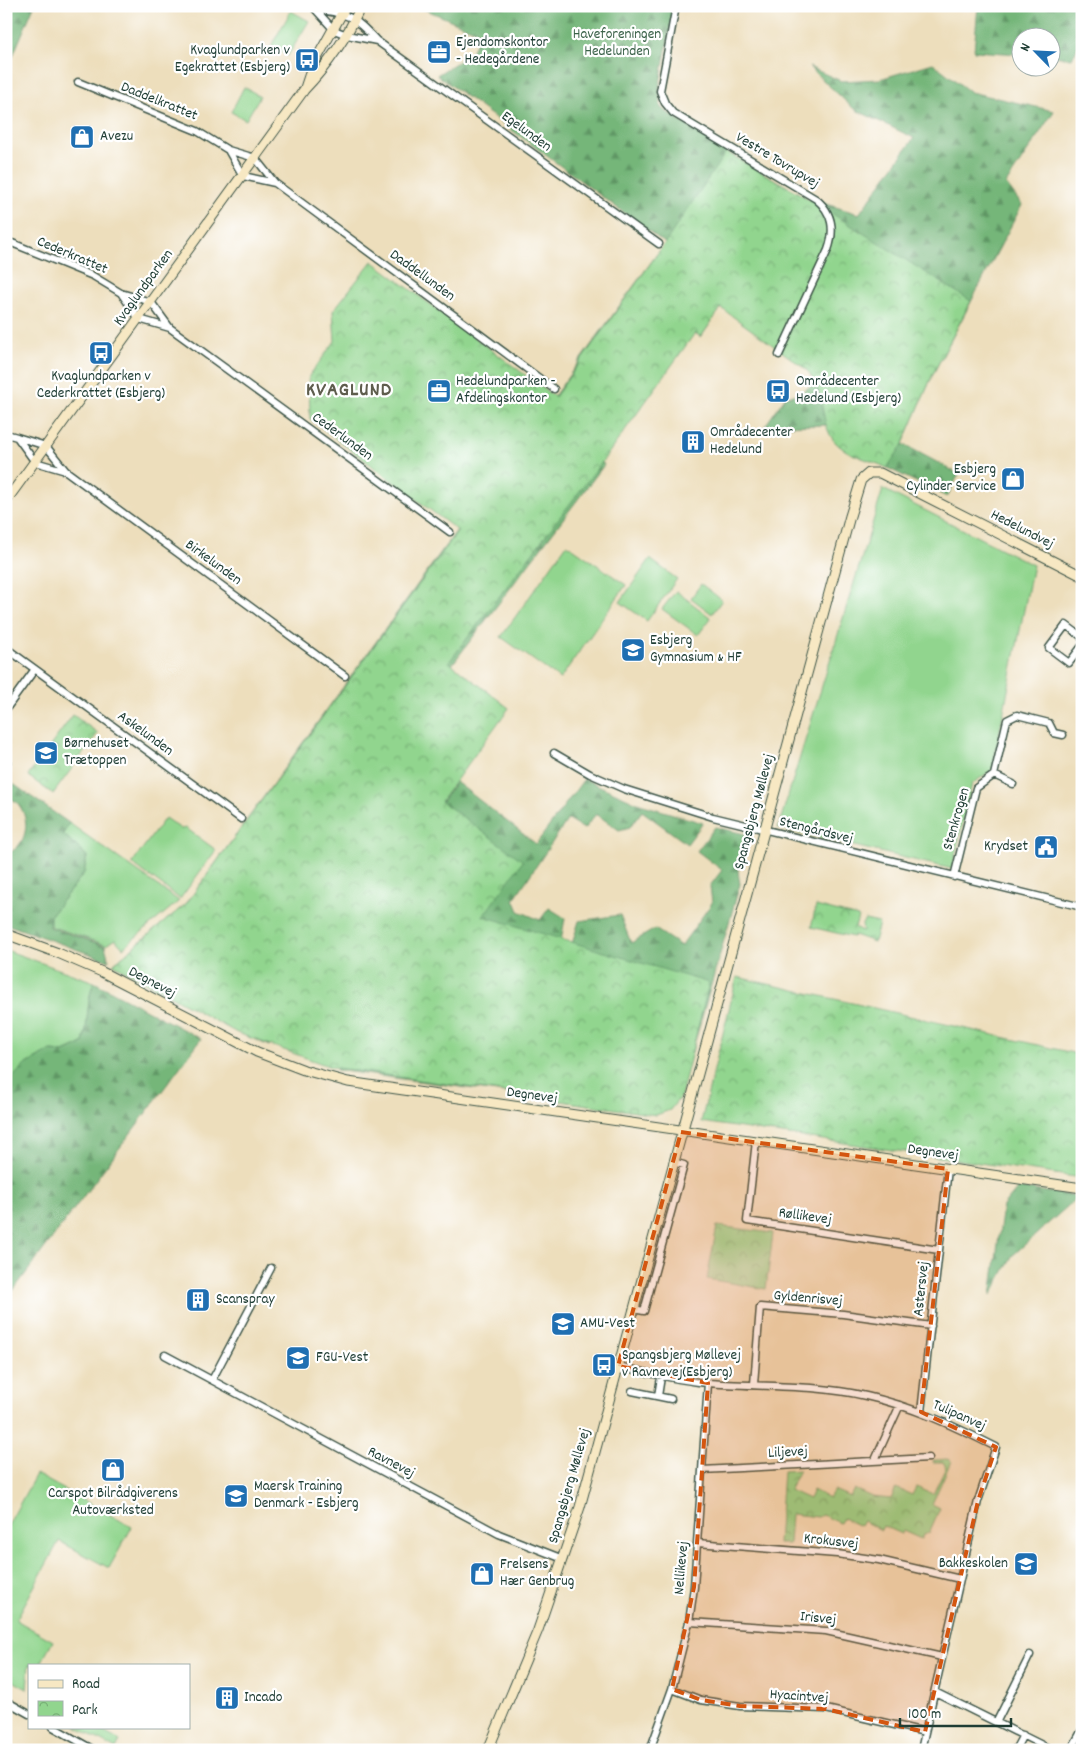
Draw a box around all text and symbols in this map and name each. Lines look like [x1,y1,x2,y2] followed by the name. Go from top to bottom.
[573,24,661,63] park label: Haveforeningen Hedelunden
[1010,28,1060,78] north arrow
[456,32,549,71] place label: Ejendomskontor - Hedegårdene
[426,39,452,65] office icon: Ejendomskontor - Hedegårdene
[175,40,291,79] place label: Kvaglundparken v Egekrattet (Esbjerg)
[1015,40,1037,55] text: N
[294,47,320,73] bus stop icon: Kvaglundparken v Egekrattet (Esbjerg)
[117,77,201,128] street label: Daddelkrattet
[496,106,556,158] street label: Egelunden
[69,124,95,150] shop icon: Avezu
[100,126,133,148] place label: Avezu
[731,127,823,195] street label: Vestre Tovrupvej
[33,231,111,281] street label: Cederkrattet
[109,245,179,331] street label: Kvaglundparken
[385,245,459,307] street label: Daddellunden
[88,340,114,366] bus stop icon: Kvaglundparken v Cederkrattet (Esbjerg)
[37,366,165,405] place label: Kvaglundparken v Cederkrattet (Esbjerg)
[456,371,556,410] place label: Hedelundparken - Afdelingskontor
[796,371,901,410] place label: Områdecenter Hedelund (Esbjerg)
[306,377,392,405] district label: KVAGLUND
[426,378,452,404] office icon: Hedelundparken - Afdelingskontor
[765,378,791,404] bus stop icon: Områdecenter Hedelund (Esbjerg)
[307,407,377,467] street label: Cederlunden
[710,422,793,461] place label: Områdecenter Hedelund
[680,429,706,455] building icon: Områdecenter Hedelund
[906,459,996,498] place label: Esbjerg Cylinder Service
[1000,466,1026,492] shop icon: Esbjerg Cylinder Service
[986,505,1058,555] street label: Hedelundvej
[180,535,246,591] street label: Birkelunden
[650,630,742,669] place label: Esbjerg Gymnasium & HF
[620,637,646,663] school or university icon: Esbjerg Gymnasium & HF
[112,706,178,762] street label: Askelunden
[64,733,129,772] place label: Børnehuset Trætoppen
[33,740,59,766] school or university icon: Børnehuset Trætoppen
[729,752,781,872] street label: Spangsbjerg Møllevej
[938,785,976,853] street label: Stenkrogen
[777,811,855,851] street label: Stengårdsvej
[1033,834,1059,860] public building icon: Krydset
[984,836,1028,858] place label: Krydset
[124,961,180,1005] street label: Degnevej
[505,1082,559,1110] street label: Degnevej
[906,1139,960,1167] street label: Degnevej
[777,1202,833,1232] street label: Røllikevej
[908,1260,936,1318] street label: Astersvej
[773,1285,843,1313] street label: Gyldenrisvej
[185,1287,211,1313] building icon: Scanspray
[216,1289,275,1311] place label: Scanspray
[550,1311,576,1337] school or university icon: AMU-Vest
[580,1313,635,1335] place label: AMU-Vest
[285,1345,311,1371] school or university icon: FGU-Vest
[622,1345,741,1384] place label: Spangsbjerg Møllevej v Ravnevej(Esbjerg)
[316,1347,369,1369] place label: FGU-Vest
[591,1352,617,1378] bus stop icon: Spangsbjerg Møllevej v Ravnevej(Esbjerg)
[929,1394,989,1438] street label: Tulipanvej
[543,1426,597,1546] street label: Spangsbjerg Møllevej
[363,1441,419,1485] street label: Ravnevej
[768,1441,809,1465] street label: Liljevej
[100,1457,126,1483] shop icon: Carspot Bilrådgiverens Autoværksted
[254,1476,359,1515] place label: Maersk Training Denmark - Esbjerg
[48,1483,178,1522] place label: Carspot Bilrådgiverens Autoværksted
[223,1483,249,1509] school or university icon: Maersk Training Denmark - Esbjerg
[803,1528,860,1556] street label: Krokusvej
[669,1540,695,1596] street label: Nellikevej
[1013,1551,1039,1577] school or university icon: Bakkeskolen
[939,1553,1008,1575] place label: Bakkeskolen
[500,1554,574,1593] place label: Frelsens Hær Genbrug
[469,1561,495,1587] shop icon: Frelsens Hær Genbrug
[799,1606,837,1632] street label: Irisvej
[28,1664,190,1728] legend
[72,1674,100,1696] text: Road
[769,1684,829,1710] street label: Hyacintvej
[214,1685,240,1711] building icon: Incado
[244,1687,283,1709] place label: Incado
[900,1696,1012,1728] scale bar
[72,1700,98,1722] text: Park
[908,1704,941,1726] text: 100 m

